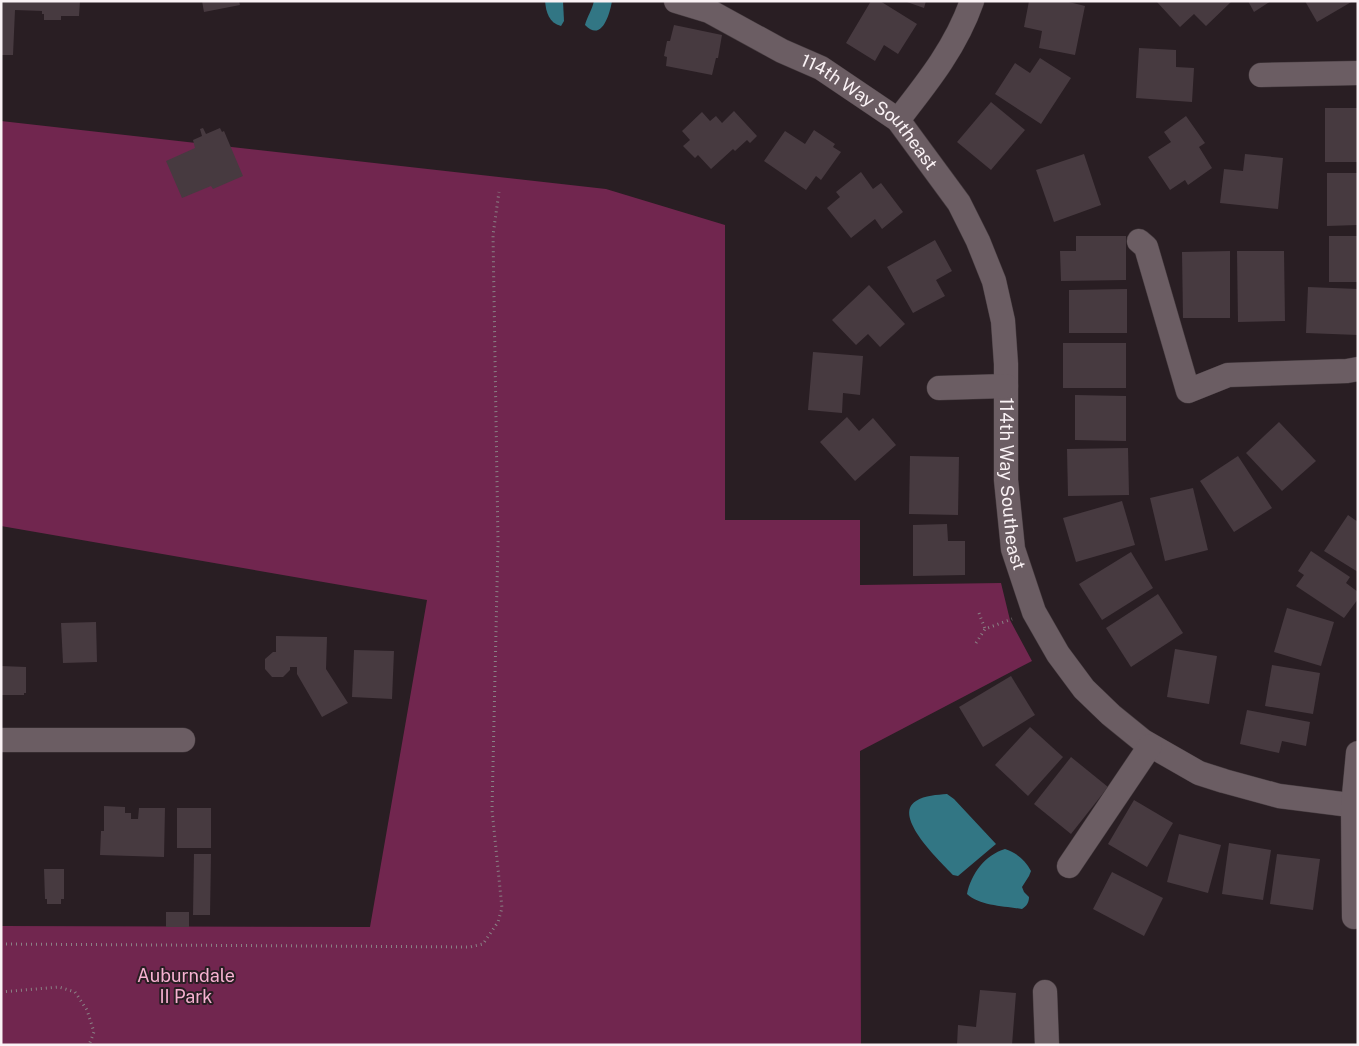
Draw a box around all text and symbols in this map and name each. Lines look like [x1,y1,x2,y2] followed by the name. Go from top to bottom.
[798,50,942,174] street label: 114th Way Southeast
[996,397,1030,573] street label: 114th Way Southeast
[137,965,235,1007] park label: Auburndale II Park

